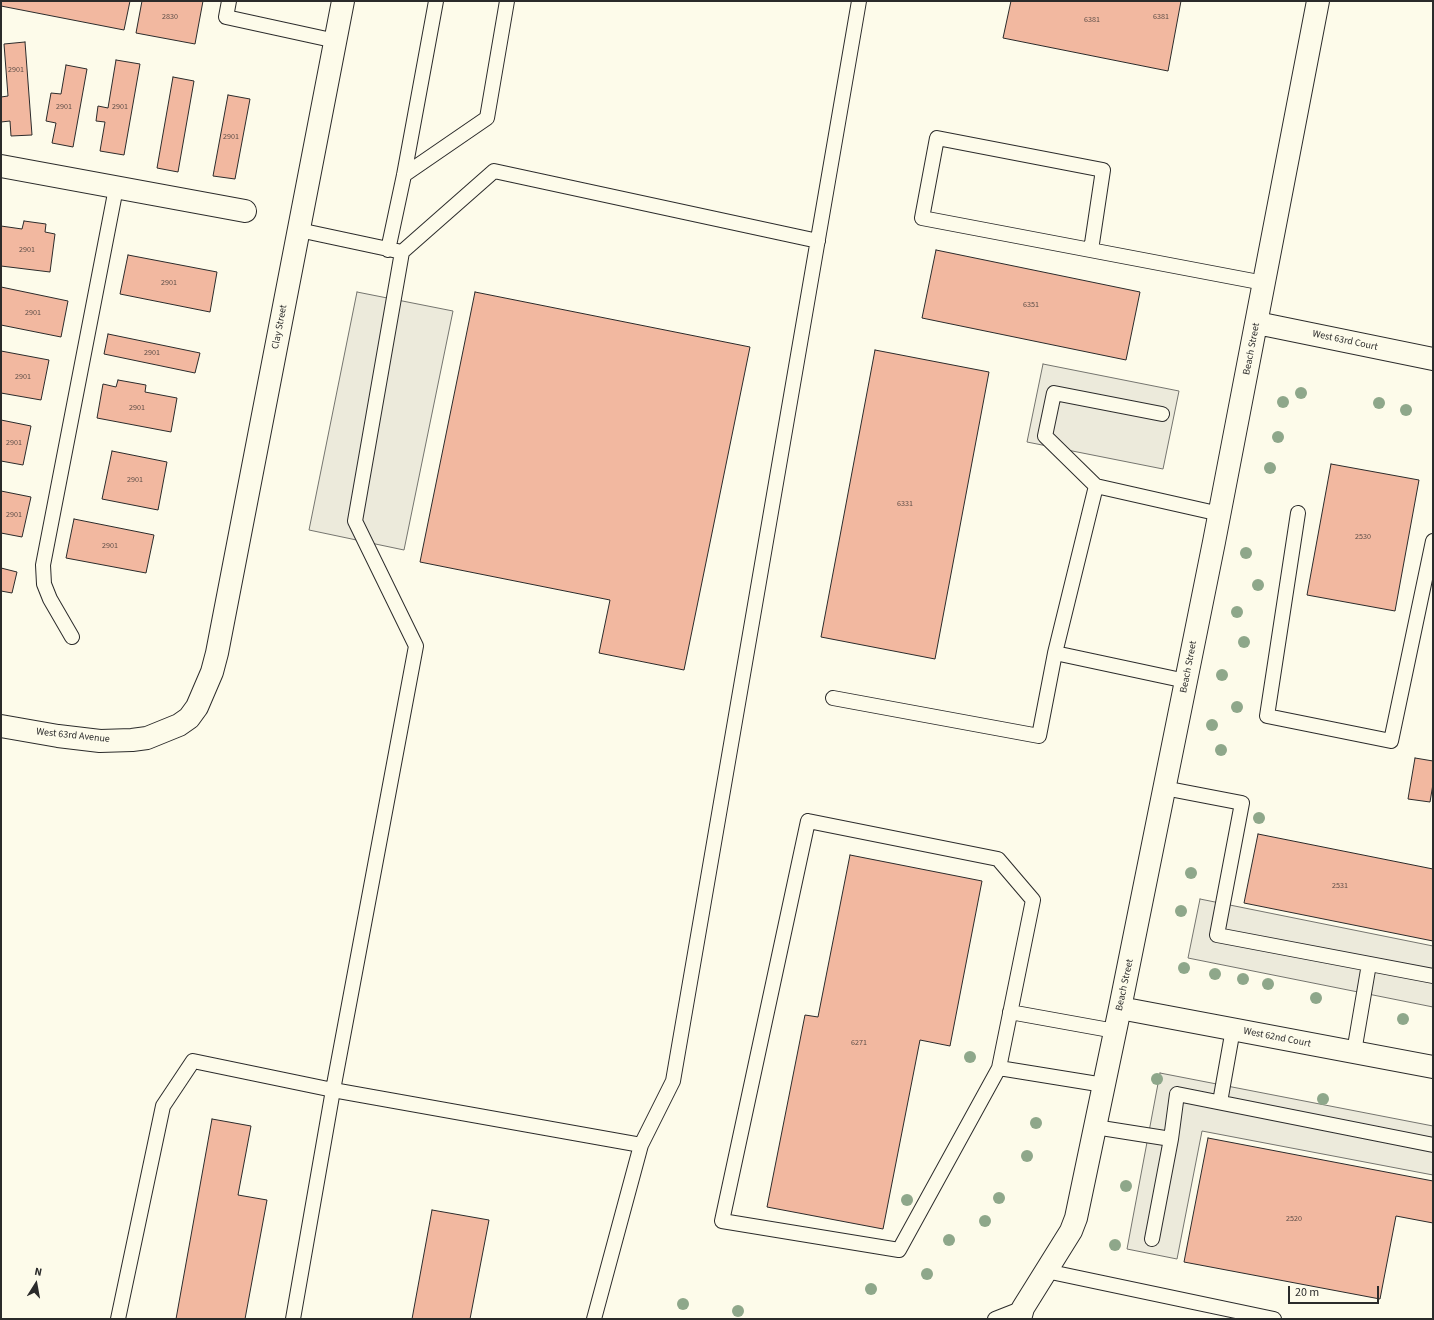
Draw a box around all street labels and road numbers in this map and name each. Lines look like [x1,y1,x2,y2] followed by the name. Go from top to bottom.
[270,304,290,350] street label: Clay Street
[1241,322,1263,376] street label: Beach Street
[1311,328,1379,354] street label: West 63rd Court
[1178,640,1200,694] street label: Beach Street
[36,726,110,746] street label: West 63rd Avenue
[1114,958,1136,1012] street label: Beach Street
[1242,1026,1312,1050] street label: West 62nd Court

